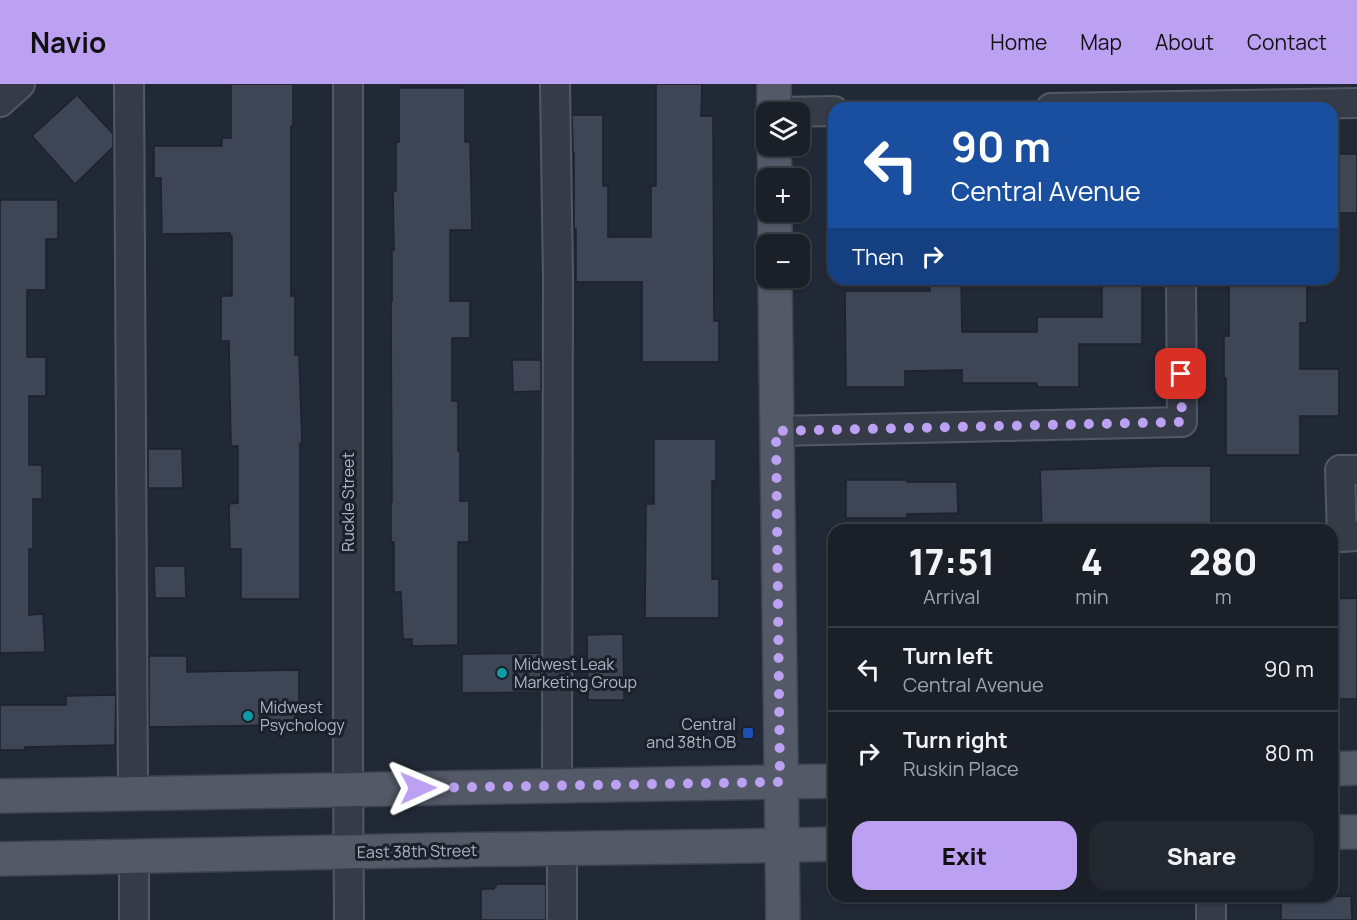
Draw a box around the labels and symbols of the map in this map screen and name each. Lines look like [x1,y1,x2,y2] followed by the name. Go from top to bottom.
[1155,348,1206,399] pin
[337,452,359,552] street label: Ruckle Street
[514,653,637,693] place label: Midwest Leak Marketing Group
[495,666,509,680] marker: Midwest Leak Marketing Group
[260,696,345,736] place label: Midwest Psychology
[241,709,255,723] marker: Midwest Psychology
[646,713,736,753] place label: Central and 38th OB
[741,726,755,740] marker: Central and 38th OB
[386,756,450,820] position arrow
[357,839,477,863] street label: East 38th Street

